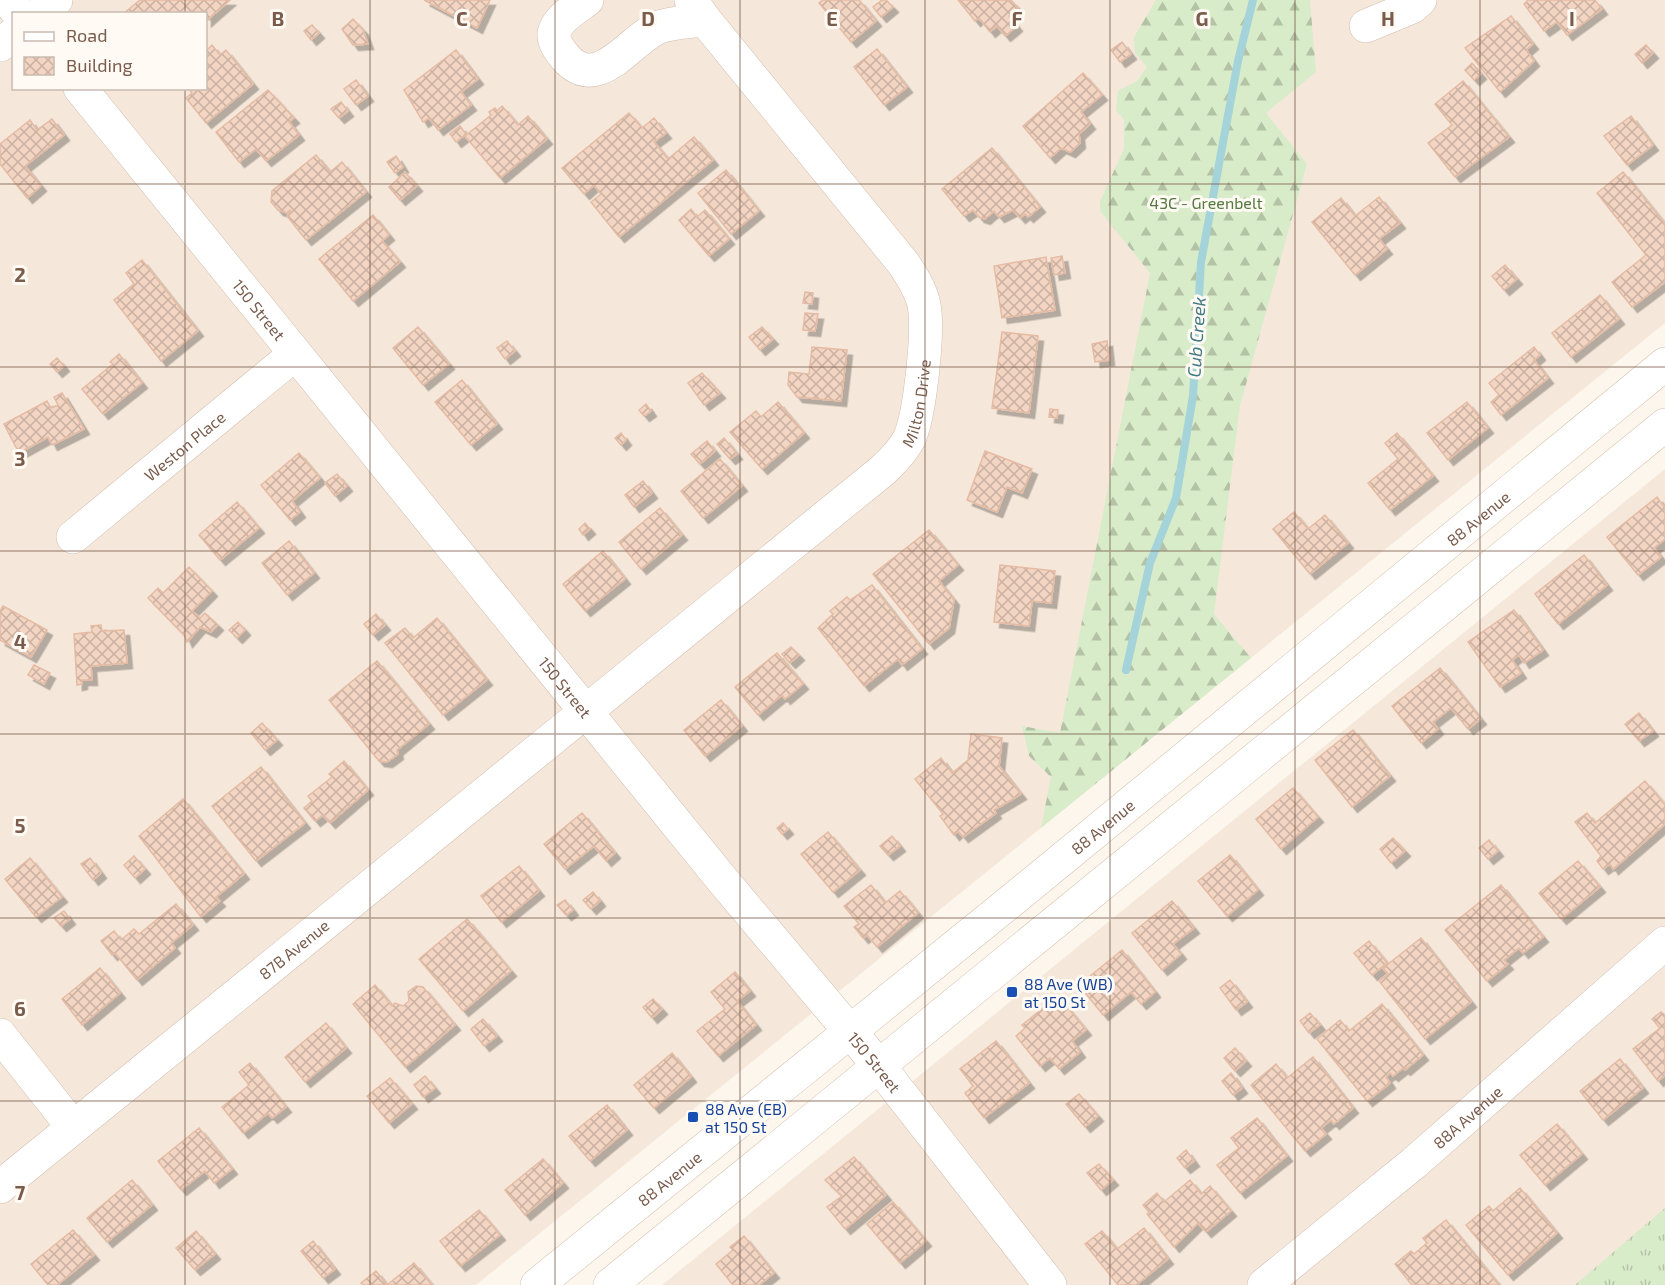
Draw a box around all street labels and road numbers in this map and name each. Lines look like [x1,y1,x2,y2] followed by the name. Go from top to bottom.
[229,275,290,344] street label: 150 Street
[897,358,933,450] street label: Milton Drive
[140,407,228,484] street label: Weston Place
[1442,486,1513,549] street label: 88 Avenue
[535,653,596,721] street label: 150 Street
[1067,795,1138,858] street label: 88 Avenue
[255,915,332,983] street label: 87B Avenue
[845,1028,905,1096] street label: 150 Street
[1429,1081,1506,1152] street label: 88A Avenue
[633,1147,705,1209] street label: 88 Avenue

